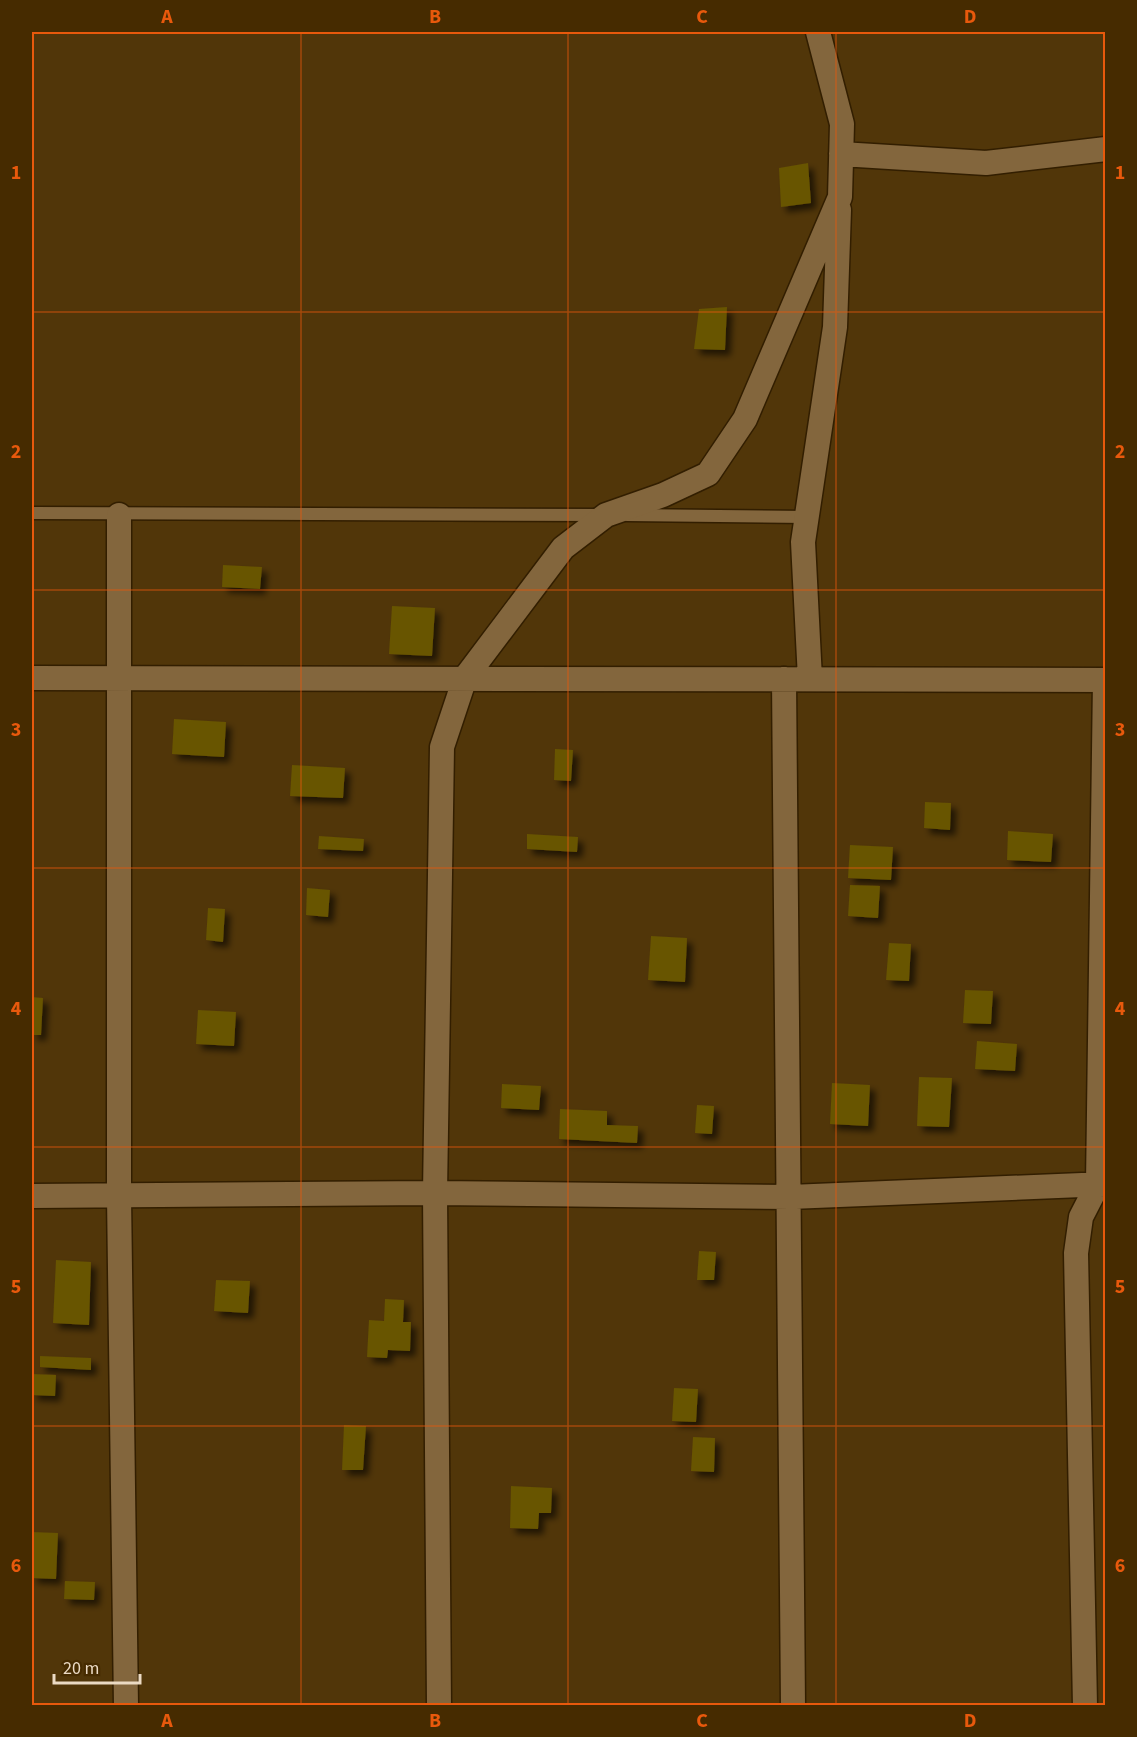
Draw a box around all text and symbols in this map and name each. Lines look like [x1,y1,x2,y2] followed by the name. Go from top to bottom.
[160,3,173,31] text: A
[429,3,441,31] text: B
[696,3,708,31] text: C
[964,3,976,31] text: D
[11,159,21,187] text: 1
[1115,159,1125,187] text: 1
[11,438,21,466] text: 2
[1115,438,1125,466] text: 2
[11,716,21,744] text: 3
[1115,716,1125,744] text: 3
[11,995,22,1023] text: 4
[1115,995,1126,1023] text: 4
[11,1273,21,1301] text: 5
[1115,1273,1125,1301] text: 5
[11,1552,21,1580] text: 6
[1115,1552,1125,1580] text: 6
[54,1647,140,1685] scale bar
[63,1656,99,1681] text: 20 m
[160,1707,173,1735] text: A
[429,1707,441,1735] text: B
[696,1707,708,1735] text: C
[964,1707,976,1735] text: D

